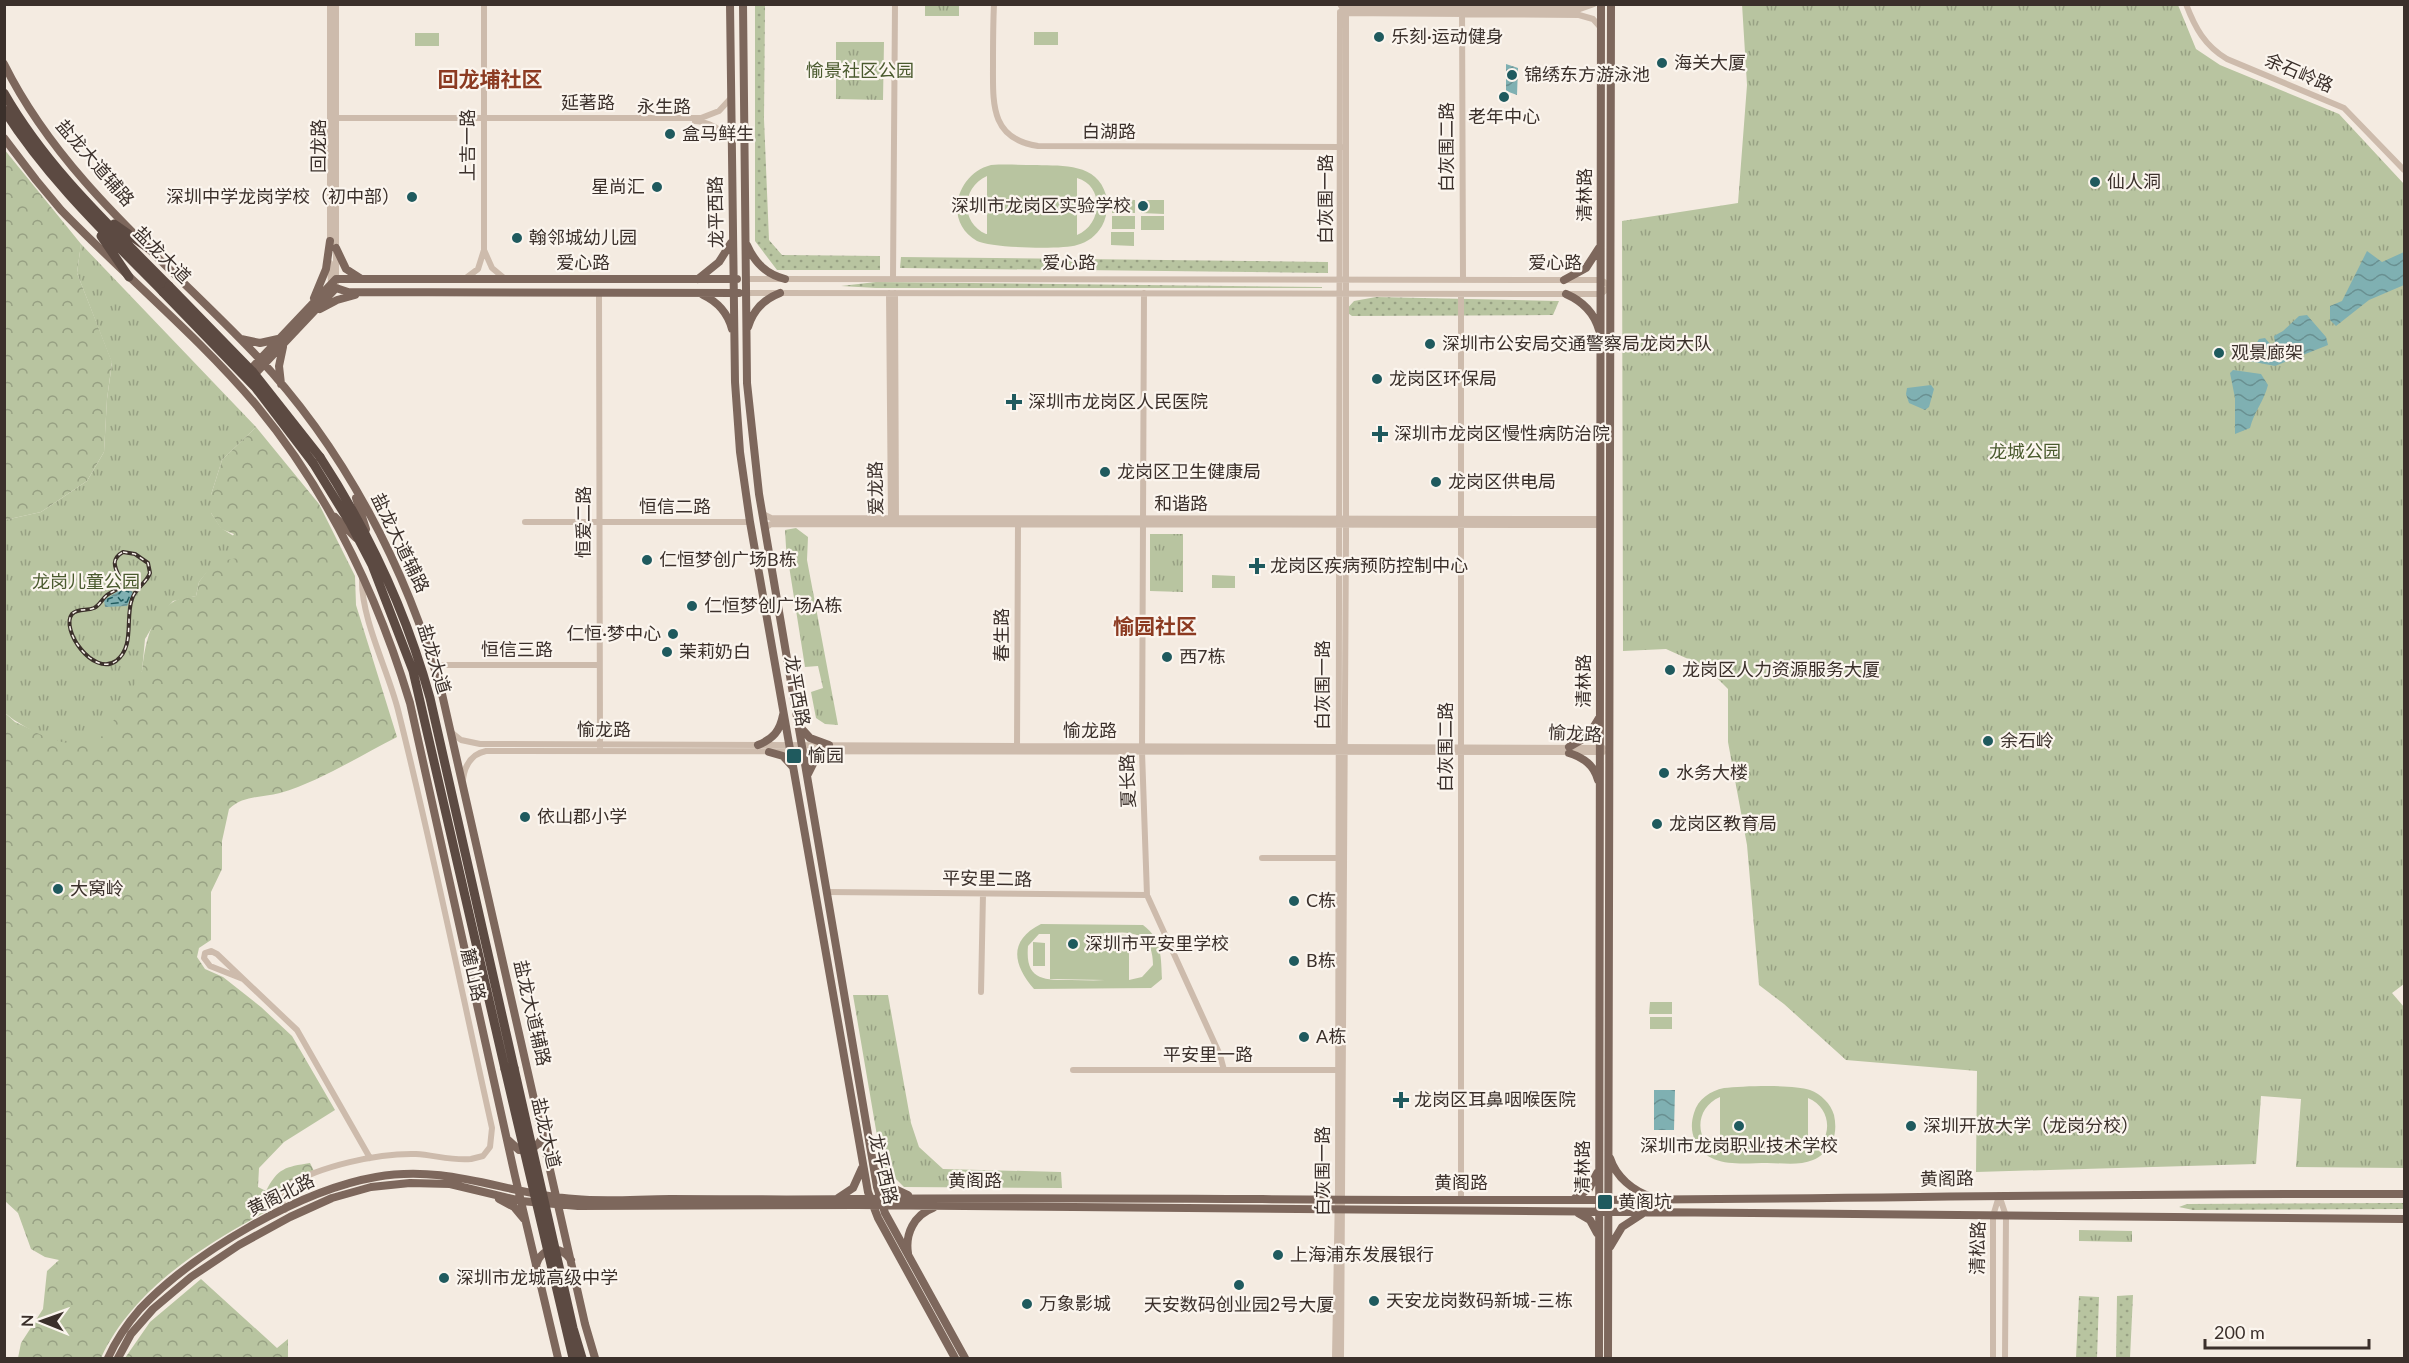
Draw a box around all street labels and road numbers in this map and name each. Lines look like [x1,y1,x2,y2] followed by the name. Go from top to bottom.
[2262,48,2337,96] street label: 余石岭路
[561,91,615,113] street label: 延著路
[637,95,691,117] street label: 永生路
[1435,102,1457,192] street label: 白灰围二路
[456,109,478,181] street label: 上吉一路
[52,114,139,210] street label: 盐龙大道辅路
[307,119,329,173] street label: 回龙路
[1082,120,1136,142] street label: 白湖路
[1314,154,1336,244] street label: 白灰围一路
[1573,168,1595,222] street label: 清林路
[703,176,727,248] street label: 龙平西路
[129,221,196,288] street label: 盐龙大道
[556,251,610,273] street label: 爱心路
[1042,251,1096,273] street label: 爱心路
[1528,251,1582,273] street label: 爱心路
[864,461,886,515] street label: 爱龙路
[572,486,594,558] street label: 恒爱二路
[367,489,434,596] street label: 盐龙大道辅路
[1154,492,1208,514] street label: 和谐路
[639,495,711,517] street label: 恒信二路
[990,608,1012,662] street label: 春生路
[414,621,456,696] street label: 盐龙大道
[481,638,553,660] street label: 恒信三路
[1311,640,1333,730] street label: 白灰围一路
[781,653,815,728] street label: 龙平西路
[1572,654,1594,708] street label: 清林路
[1434,702,1456,792] street label: 白灰围二路
[577,718,631,740] street label: 愉龙路
[1063,719,1117,741] street label: 愉龙路
[1548,721,1603,745] street label: 愉龙路
[1115,754,1139,808] street label: 夏长路
[942,866,1032,890] street label: 平安里二路
[457,946,491,1004] street label: 麓山路
[510,958,556,1068] street label: 盐龙大道辅路
[1163,1043,1253,1065] street label: 平安里一路
[528,1095,566,1170] street label: 盐龙大道
[1311,1126,1333,1216] street label: 白灰围一路
[865,1131,903,1206] street label: 龙平西路
[1571,1140,1593,1194] street label: 清林路
[1920,1167,1974,1189] street label: 黄阁路
[243,1168,318,1220] street label: 黄阁北路
[948,1169,1002,1191] street label: 黄阁路
[1434,1171,1488,1193] street label: 黄阁路
[1966,1221,1988,1275] street label: 清松路

